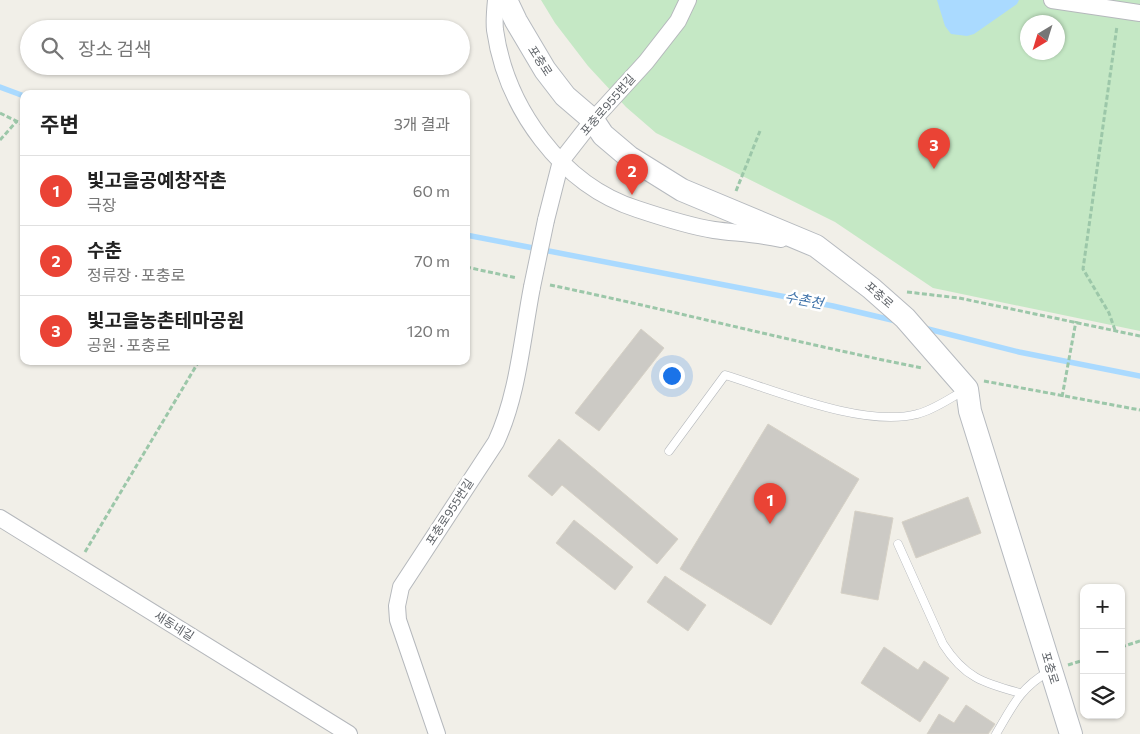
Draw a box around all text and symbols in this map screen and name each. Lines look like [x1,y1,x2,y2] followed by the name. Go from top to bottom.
[1020,15,1065,60] north arrow
[20,20,470,75] search box
[38,34,66,62] icon: search
[78,37,152,60] text: 장소 검색
[526,43,556,78] street label: 포충로
[577,71,638,138] street label: 포충로955번길
[40,111,79,136] text: 주변
[394,114,450,133] text: 3개 결과
[918,128,950,169] pin: 3
[616,154,648,195] pin: 2
[87,168,227,191] text: 빛고을공예창작촌
[52,181,60,200] text: 1
[413,181,450,200] text: 60 m
[87,195,116,214] text: 극장
[87,238,122,261] text: 수춘
[51,251,61,270] text: 2
[414,251,450,270] text: 70 m
[87,265,185,284] text: 정류장 · 포충로
[863,278,897,310] street label: 포충로
[784,287,826,312] water label: 수촌천
[87,308,244,331] text: 빛고을농촌테마공원
[51,321,61,340] text: 3
[407,321,450,340] text: 120 m
[87,335,171,354] text: 공원 · 포충로
[659,363,685,389] your location
[423,476,476,547] street label: 포충로955번길
[754,483,786,524] pin: 1
[1080,584,1125,719] map controls
[1080,584,1125,629] button: +
[152,608,197,643] street label: 새동네길
[1080,629,1125,674] button: −
[1039,650,1062,686] street label: 포충로
[1080,674,1125,719] button: layers

